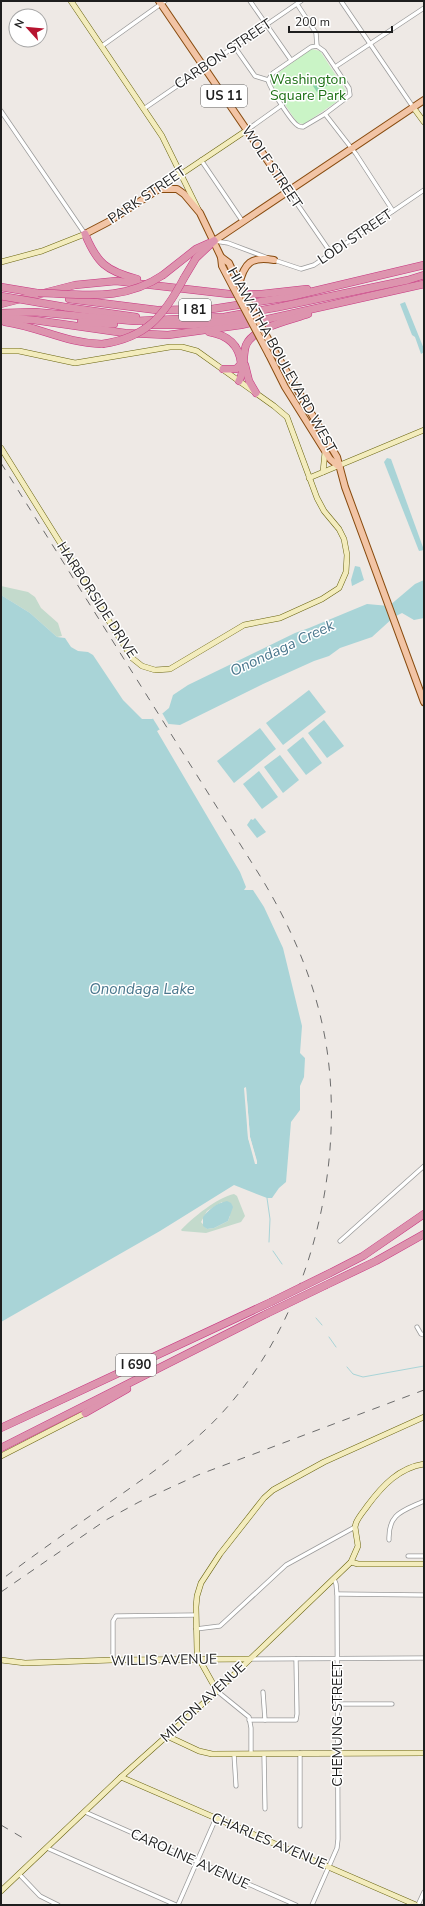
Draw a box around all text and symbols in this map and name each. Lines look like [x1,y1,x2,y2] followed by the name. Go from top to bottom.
[8,8,48,48] north arrow
[289,8,392,34] scale bar
[171,14,276,94] street label: CARBON STREET
[295,14,330,30] text: 200 m
[11,17,28,31] text: N
[270,70,347,105] park label: Washington Square Park
[201,85,247,107] road number: US 11
[237,122,307,212] street label: WOLF STREET
[104,161,190,228] street label: PARK STREET
[314,205,397,269] street label: LODI STREET
[223,264,341,457] street label: HIAWATHA BOULEVARD WEST
[179,299,211,321] road number: I 81
[52,538,142,662] street label: HARBORSIDE DRIVE
[227,615,338,681] water label: Onondaga Creek
[89,979,195,999] water label: Onondaga Lake
[116,1354,156,1376] road number: I 690
[111,1650,217,1670] street label: WILLIS AVENUE
[156,1658,250,1746] street label: MILTON AVENUE
[328,1661,347,1787] street label: CHEMUNG STREET
[208,1808,330,1874] street label: CHARLES AVENUE
[127,1824,253,1894] street label: CAROLINE AVENUE

